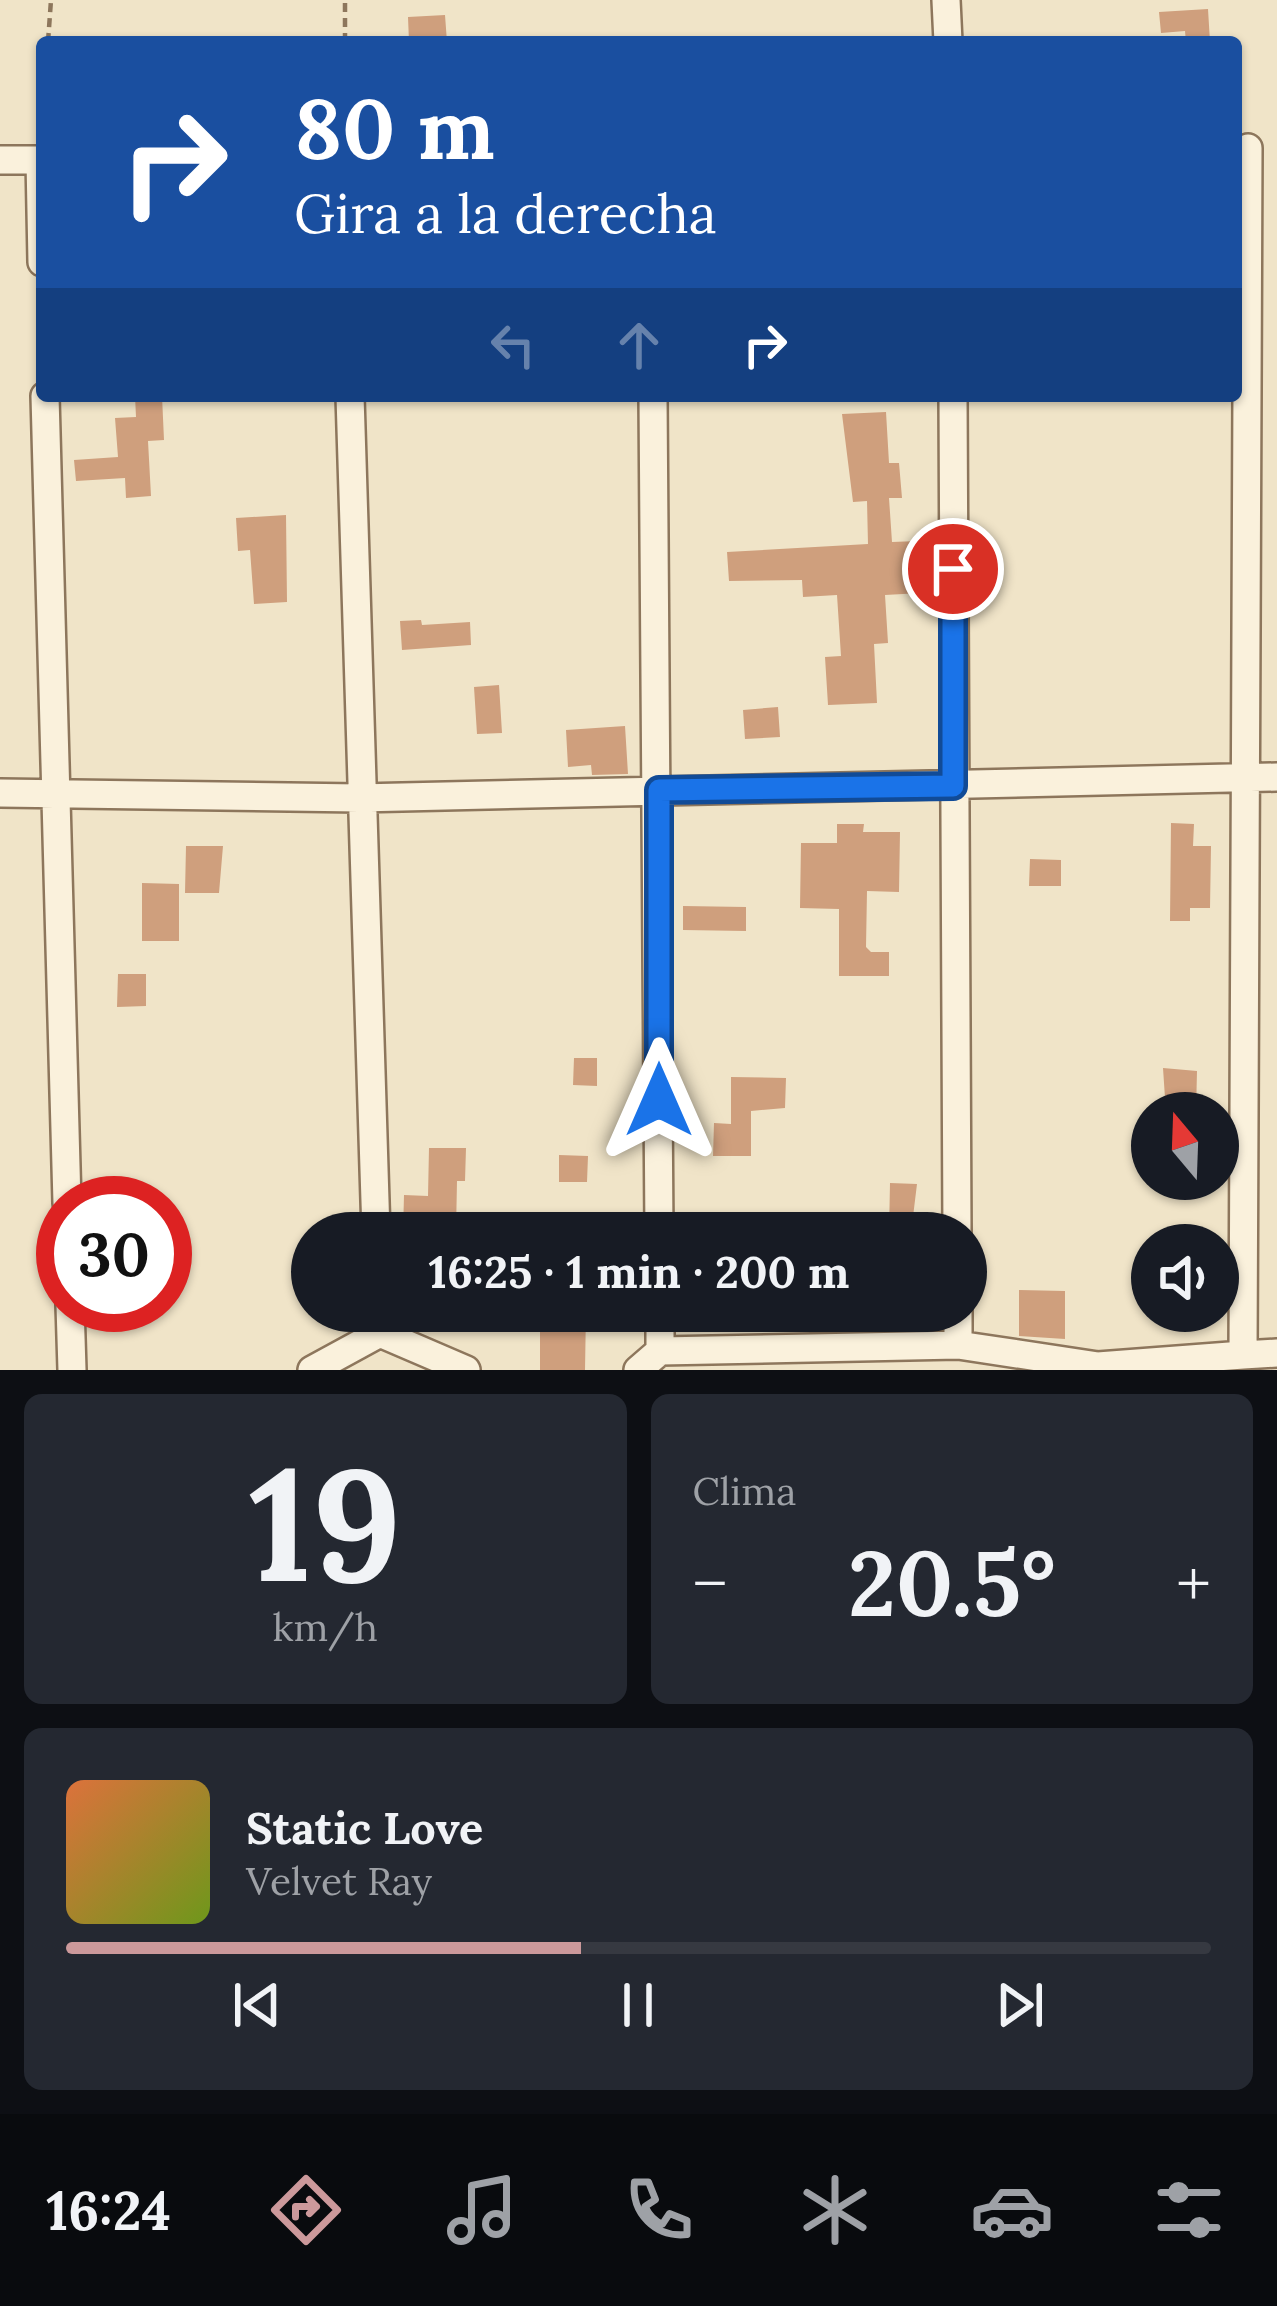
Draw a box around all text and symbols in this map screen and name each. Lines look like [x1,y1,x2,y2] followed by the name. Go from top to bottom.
[294,74,495,182] text: 80 m
[96,84,252,240] icon: right
[294,179,717,248] text: Gira a la derecha
[480,312,546,378] icon: left
[606,312,672,378] icon: ahead
[732,312,798,378] icon: right
[902,518,1004,620] pin
[920,536,986,602] icon: arrive
[596,1037,722,1163] position arrow
[1131,1092,1239,1200] north arrow
[1131,1092,1239,1332] map controls
[36,1176,192,1332] speed limit sign: 30
[1131,1224,1239,1332] button: sound
[429,1243,849,1300] text: 16:25 · 1 min · 200 m
[249,1424,402,1624] text: 19
[693,1466,796,1516] text: Clima
[848,1525,1056,1641] text: 20.5°
[693,1541,727,1625] text: −
[1176,1541,1211,1625] text: +
[273,1602,378,1652] text: km/h
[246,1799,483,1856] text: Static Love
[246,1856,432,1906] text: Velvet Ray
[224,1972,290,2038] icon: previous
[605,1972,671,2038] icon: pause
[987,1972,1053,2038] icon: next
[264,2168,348,2252] icon: directions
[440,2168,524,2252] icon: music
[617,2168,701,2252] icon: phone
[793,2168,877,2252] icon: climate
[970,2168,1054,2252] icon: car
[1147,2168,1231,2252] icon: filters
[46,2176,171,2245] text: 16:24

